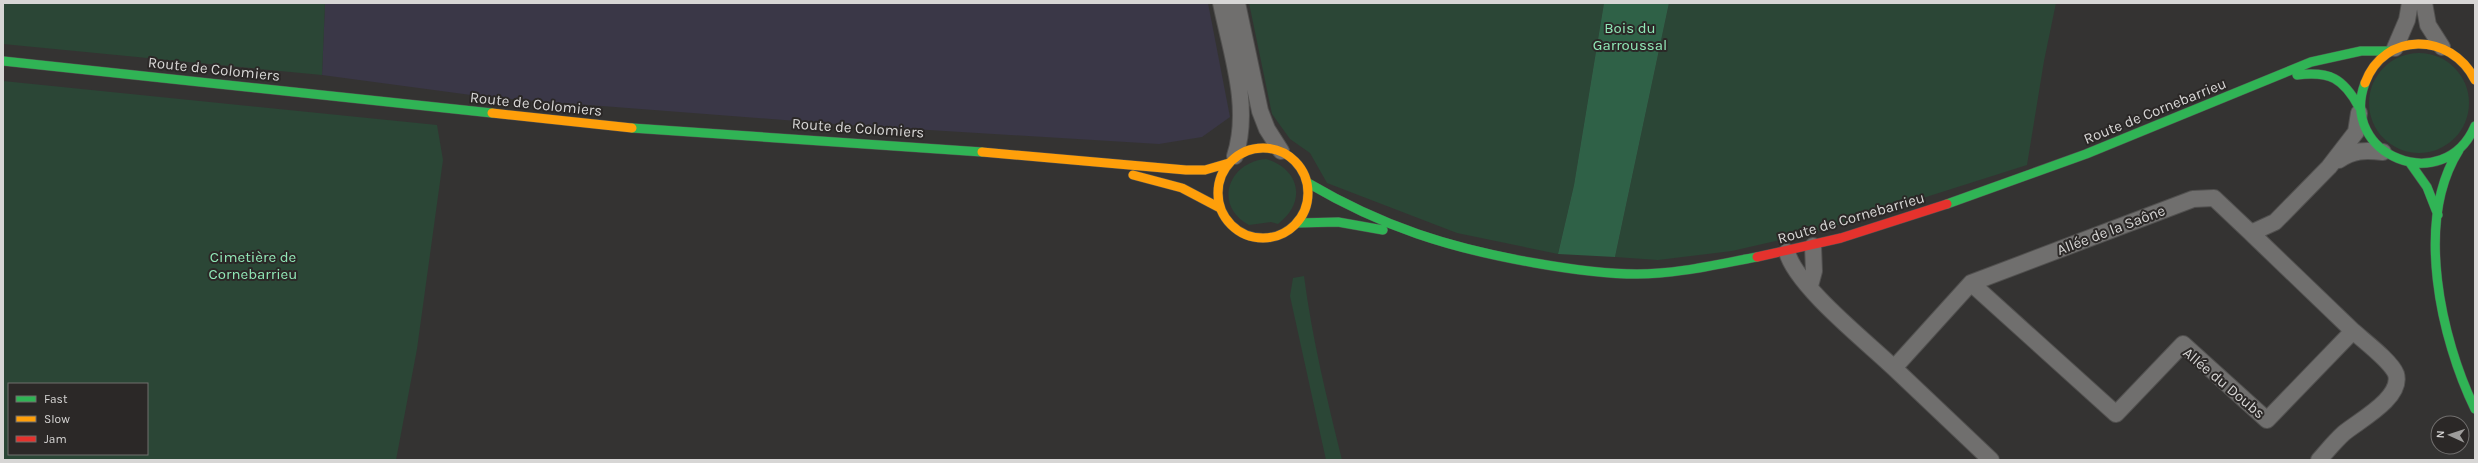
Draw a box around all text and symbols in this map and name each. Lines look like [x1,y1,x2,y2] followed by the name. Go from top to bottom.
[1593,19,1667,54] park label: Bois du Garroussal
[147,53,281,85] street label: Route de Colomiers
[2081,74,2229,148] street label: Route de Cornebarrieu
[469,88,603,120] street label: Route de Colomiers
[791,114,925,142] street label: Route de Colomiers
[1775,188,1927,248] street label: Route de Cornebarrieu
[2054,201,2168,259] street label: Allée de la Saône
[209,248,297,283] park label: Cimetière de Cornebarrieu
[2179,343,2269,423] street label: Allée du Doubs
[8,383,148,455] legend
[44,392,68,406] text: Fast
[44,412,70,426] text: Slow
[2430,415,2470,455] north arrow
[2434,430,2447,439] text: N
[44,432,67,446] text: Jam

